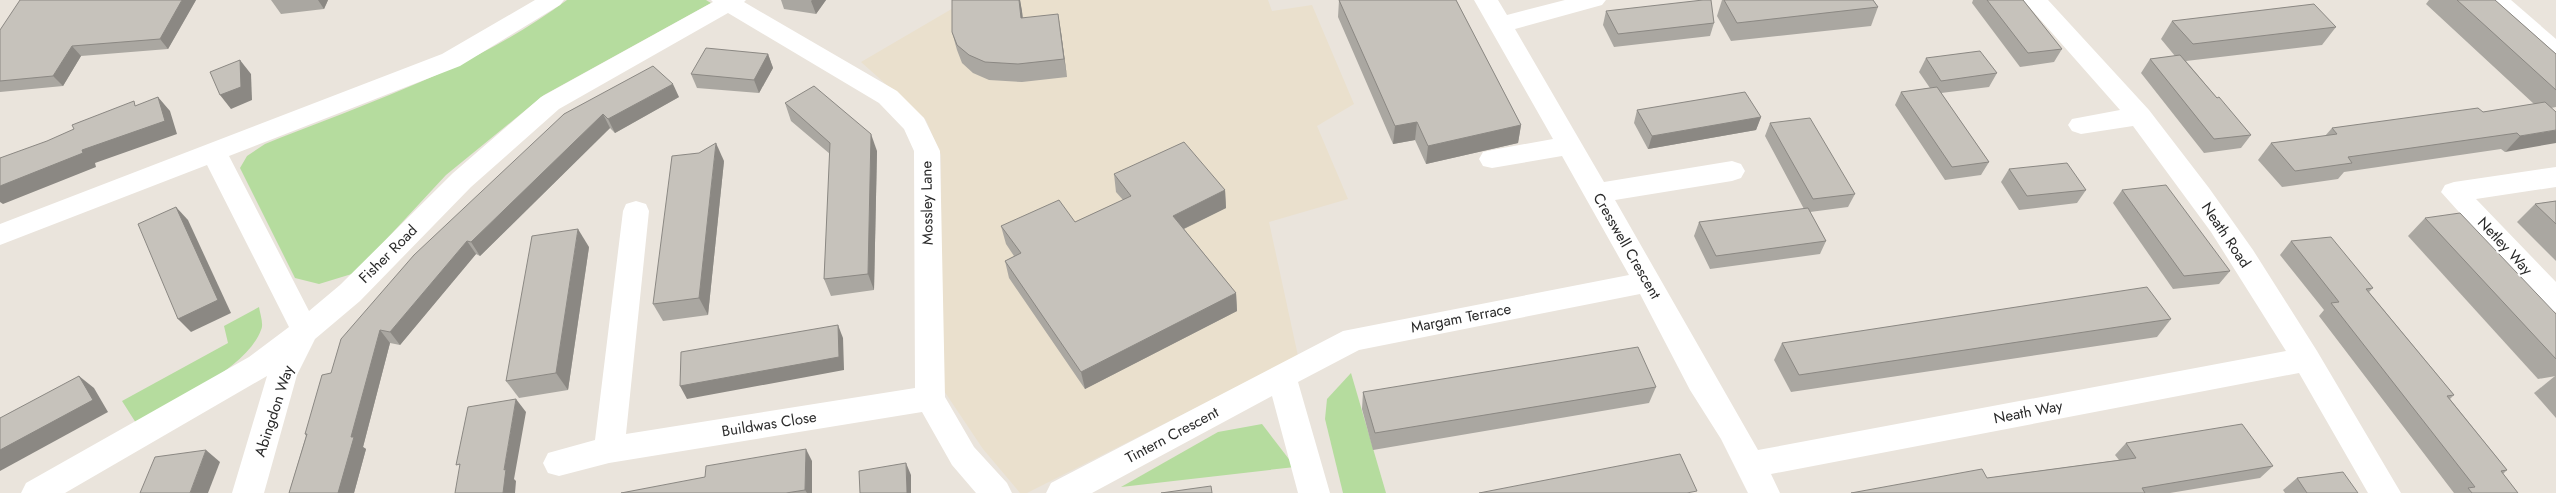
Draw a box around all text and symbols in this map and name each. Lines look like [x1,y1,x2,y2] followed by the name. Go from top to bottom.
[915,161,939,245] street label: Mossley Lane
[1588,189,1667,304] street label: Cresswell Crescent
[2196,198,2256,272] street label: Neath Road
[2472,212,2538,280] street label: Netley Way
[354,220,422,288] street label: Fisher Road
[1409,297,1513,339] street label: Margam Terrace
[249,362,299,460] street label: Abingdon Way
[1992,394,2065,429] street label: Neath Way
[1121,401,1223,469] street label: Tintern Crescent
[720,406,818,442] street label: Buildwas Close

